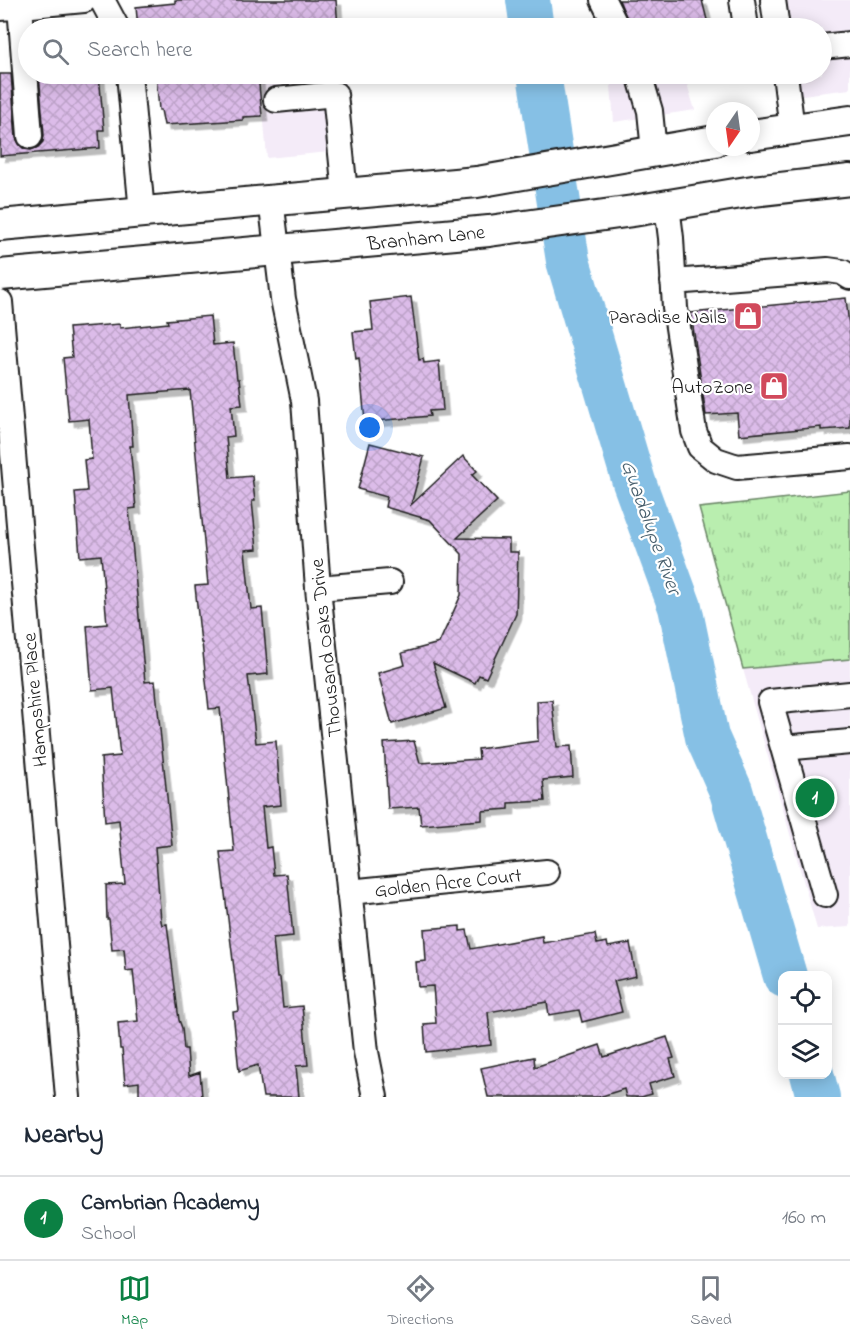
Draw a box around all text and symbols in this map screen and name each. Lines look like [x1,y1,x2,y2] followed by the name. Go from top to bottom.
[18,18,832,84] search box
[39,35,72,68] icon: search
[87,35,192,67] text: Search here
[706,102,760,156] north arrow
[365,219,487,260] street label: Branham Lane
[732,300,764,332] shop icon: Paradise Nails
[608,304,727,333] place label: Paradise Nails
[758,370,790,402] shop icon: AutoZone
[672,374,753,403] place label: AutoZone
[355,413,384,442] your location
[612,456,689,601] water label: Guadalupe River
[304,557,351,738] street label: Thousand Oaks Drive
[16,631,57,768] street label: Hampshire Place
[796,776,834,820] pin: 1
[373,862,524,907] street label: Golden Acre Court
[778,971,832,1079] map controls
[778,971,832,1025] button: locate
[778,1025,832,1079] button: layers
[24,1117,103,1155] text: Nearby
[81,1188,259,1220] text: Cambrian Academy
[40,1204,47,1233] text: 1
[782,1204,826,1233] text: 160 m
[81,1220,136,1249] text: School
[118,1272,151,1332] tab: Map
[387,1272,454,1332] tab: Directions
[690,1272,732,1332] tab: Saved

